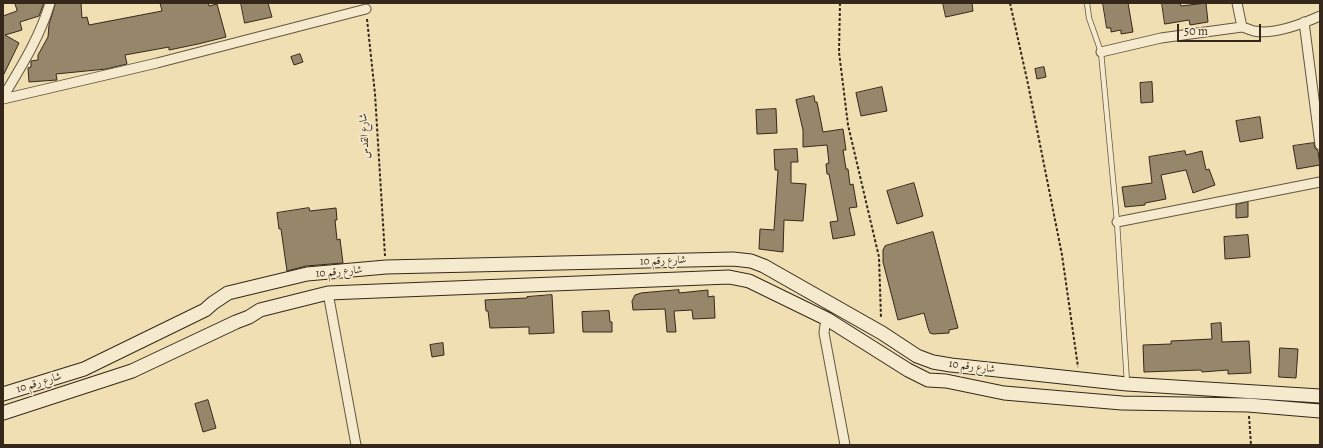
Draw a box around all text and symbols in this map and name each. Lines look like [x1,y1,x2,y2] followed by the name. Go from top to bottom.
[1179,16,1263,42] scale bar
[1184,23,1208,39] text: 50 m
[357,113,373,159] street label: شارع القدس
[640,254,686,268] street label: شارع رقم 10
[315,263,363,281] street label: شارع رقم 10
[948,358,996,376] street label: شارع رقم 10
[15,370,63,396] street label: شارع رقم 10

